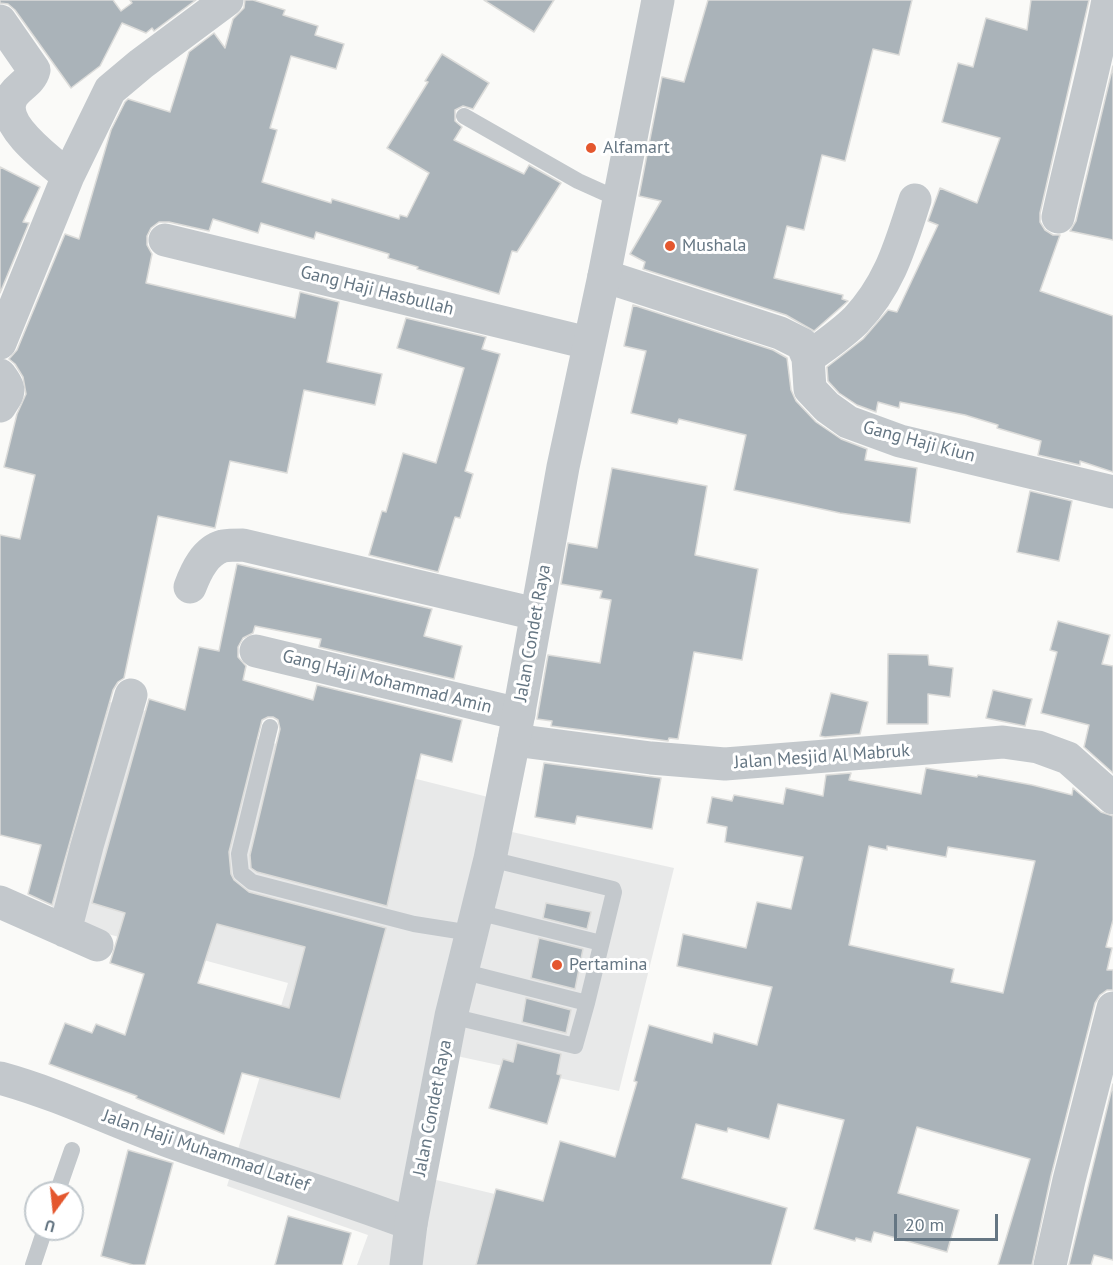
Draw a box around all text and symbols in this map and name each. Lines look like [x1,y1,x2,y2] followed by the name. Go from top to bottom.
[603,137,670,159] place label: Alfamart
[584,141,598,155] marker: Alfamart
[682,235,746,257] place label: Mushala
[663,239,677,253] marker: Mushala
[298,262,456,320] street label: Gang Haji Hasbullah
[861,417,977,467] street label: Gang Haji Kiun
[510,563,556,703] street label: Jalan Condet Raya
[280,646,494,718] street label: Gang Haji Mohammad Amin
[733,740,911,774] street label: Jalan Mesjid Al Mabruk
[569,954,647,976] place label: Pertamina
[550,958,564,972] marker: Pertamina
[409,1038,457,1178] street label: Jalan Condet Raya
[100,1105,312,1197] street label: Jalan Haji Muhammad Latief
[24,1181,84,1241] north arrow
[897,1202,1000,1240] scale bar
[905,1213,944,1236] text: 20 m
[42,1215,57,1237] text: U

